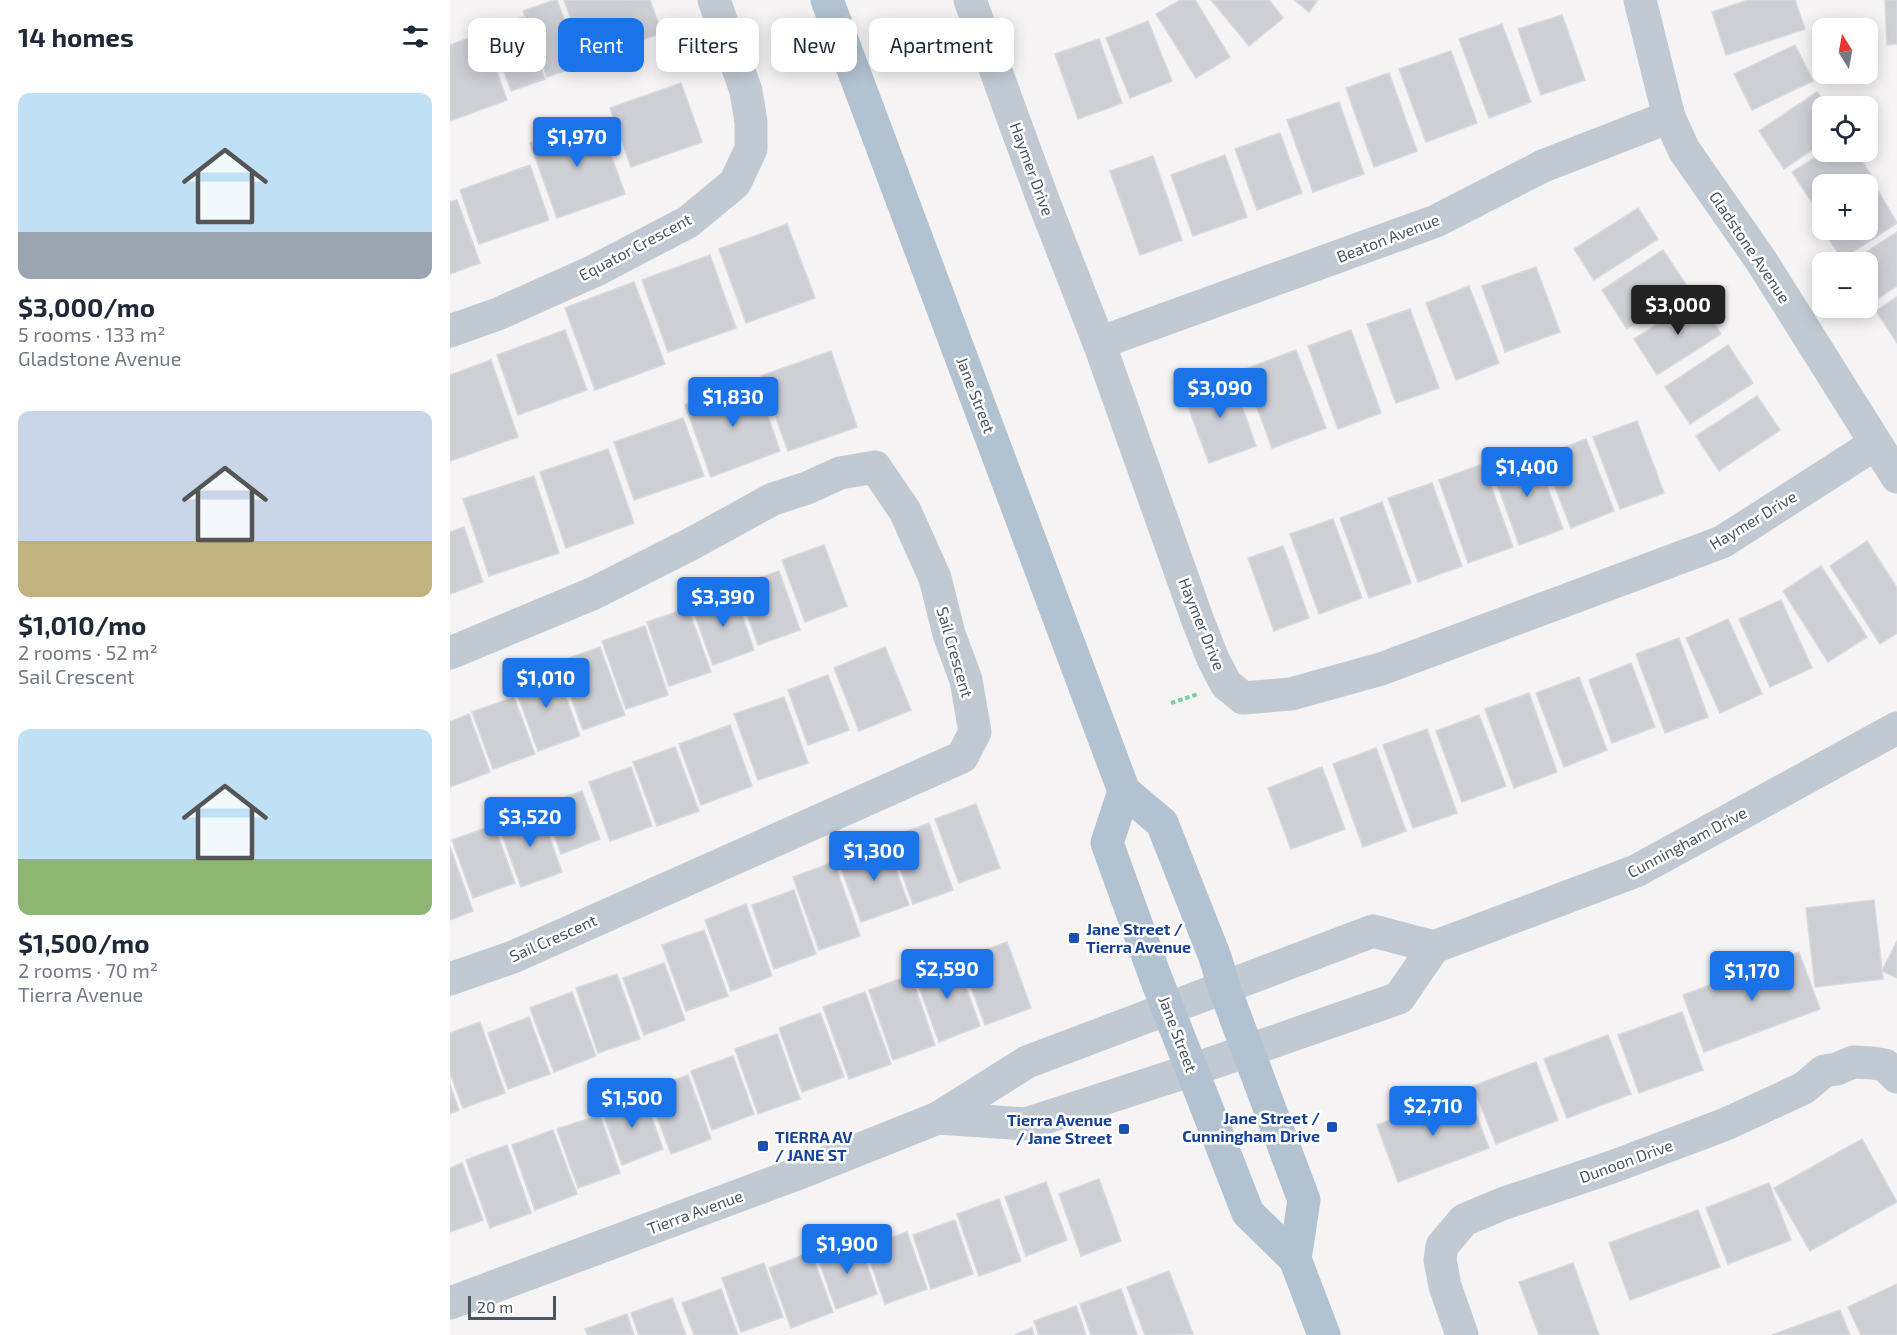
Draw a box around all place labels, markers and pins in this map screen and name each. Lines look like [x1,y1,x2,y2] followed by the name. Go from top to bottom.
[528,117,626,168] pin: $1,970
[1629,285,1727,336] pin: $3,000
[1171,368,1269,419] pin: $3,090
[684,377,782,428] pin: $1,830
[1478,447,1576,498] pin: $1,400
[674,577,772,628] pin: $3,390
[497,658,595,709] pin: $1,010
[481,797,579,848] pin: $3,520
[825,831,923,882] pin: $1,300
[1086,919,1191,956] place label: Jane Street / Tierra Avenue
[1067,931,1081,945] marker: Jane Street / Tierra Avenue
[898,949,996,1000] pin: $2,590
[1703,951,1801,1002] pin: $1,170
[583,1078,681,1129] pin: $1,500
[1384,1086,1482,1137] pin: $2,710
[1182,1108,1320,1145] place label: Jane Street / Cunningham Drive
[1007,1110,1112,1147] place label: Tierra Avenue / Jane Street
[1325,1120,1339,1134] marker: Jane Street / Cunningham Drive
[1117,1122,1131,1136] marker: Tierra Avenue / Jane Street
[775,1127,853,1164] place label: TIERRA AV / JANE ST
[756,1139,770,1153] marker: TIERRA AV / JANE ST
[798,1224,896,1275] pin: $1,900

